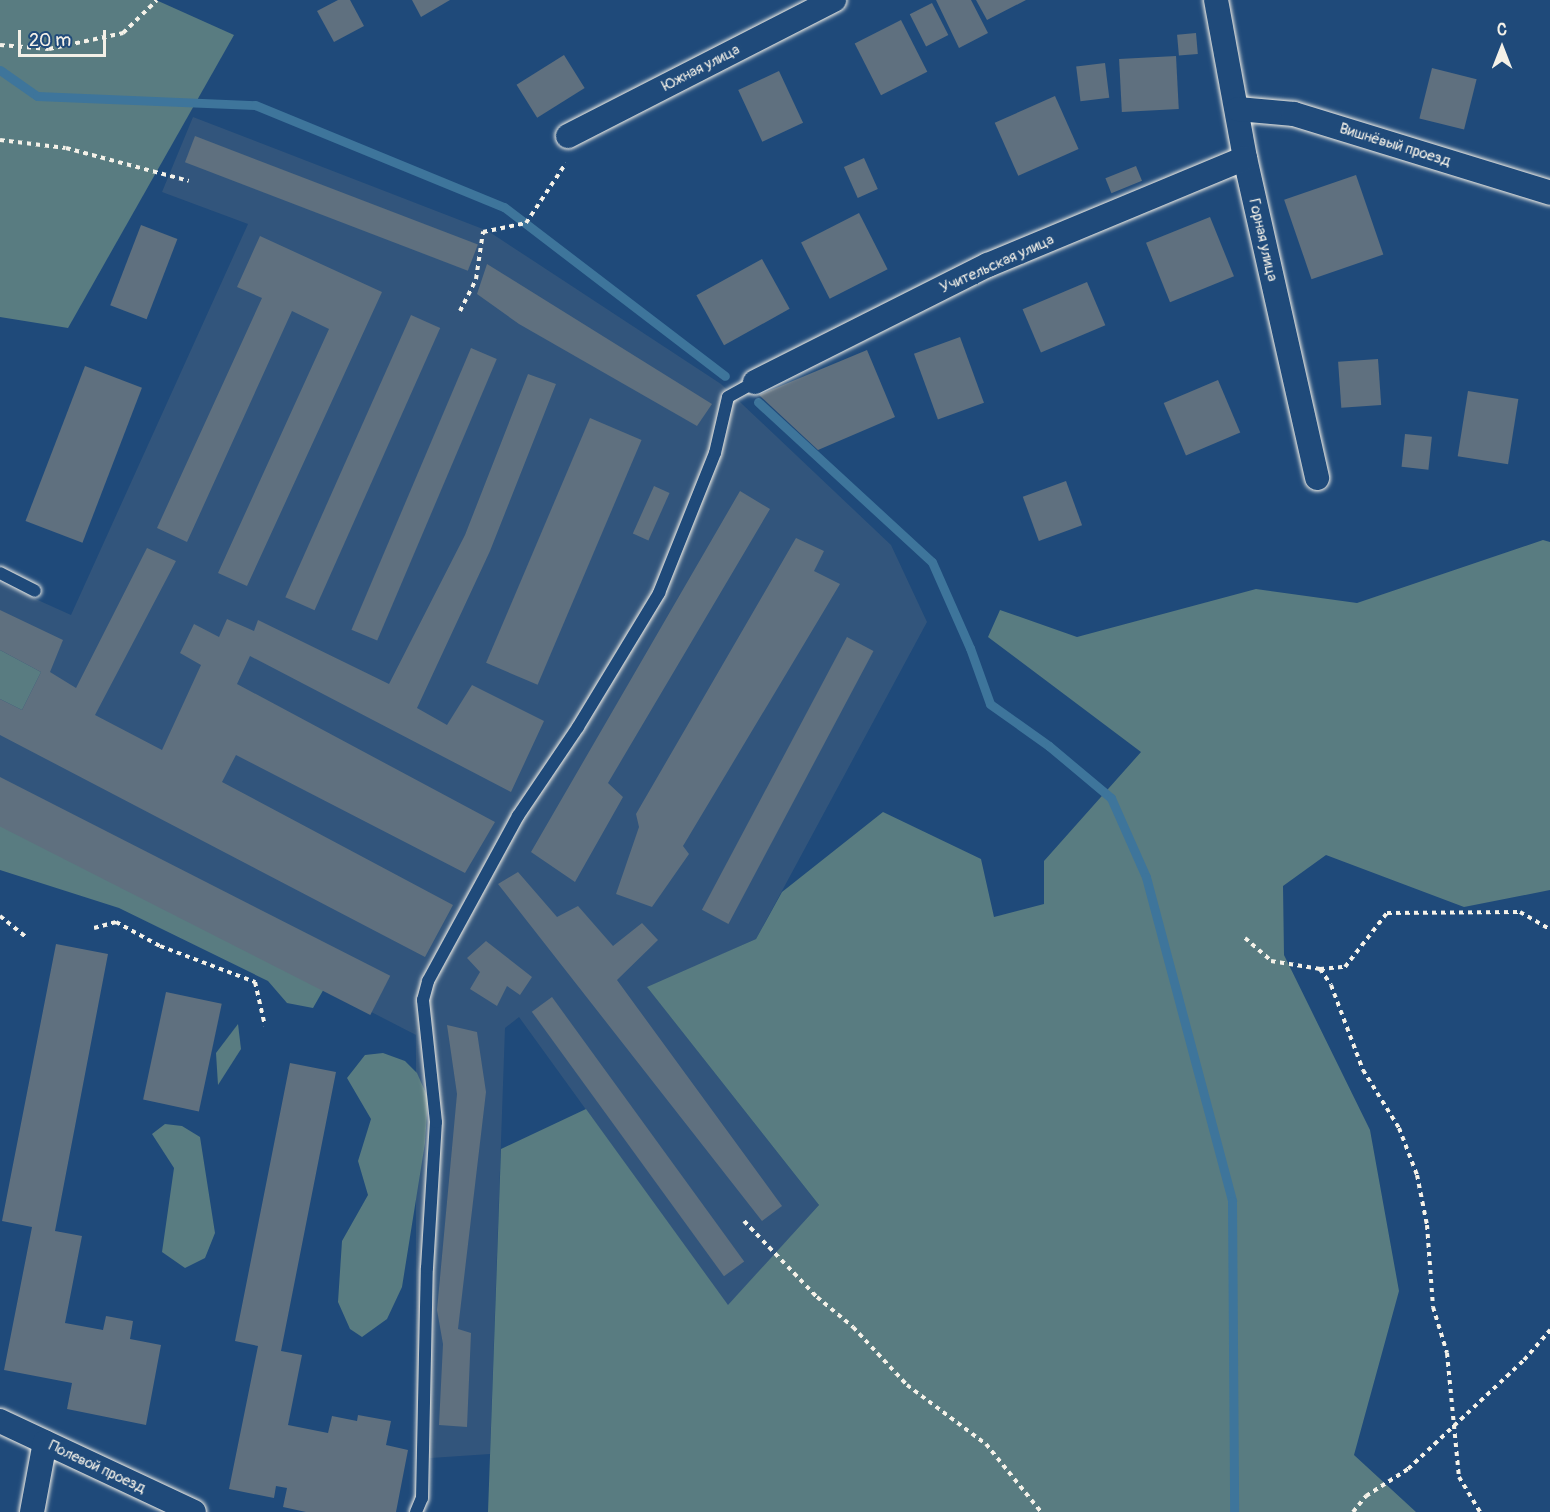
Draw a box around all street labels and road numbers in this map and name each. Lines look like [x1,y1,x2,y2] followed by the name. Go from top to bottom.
[659,41,743,95] street label: Южная улица
[1337,120,1453,170] street label: Вишнёвый проезд
[1245,197,1281,283] street label: Горная улица
[937,231,1057,297] street label: Учительская улица
[46,1437,148,1497] street label: Полевой проезд

